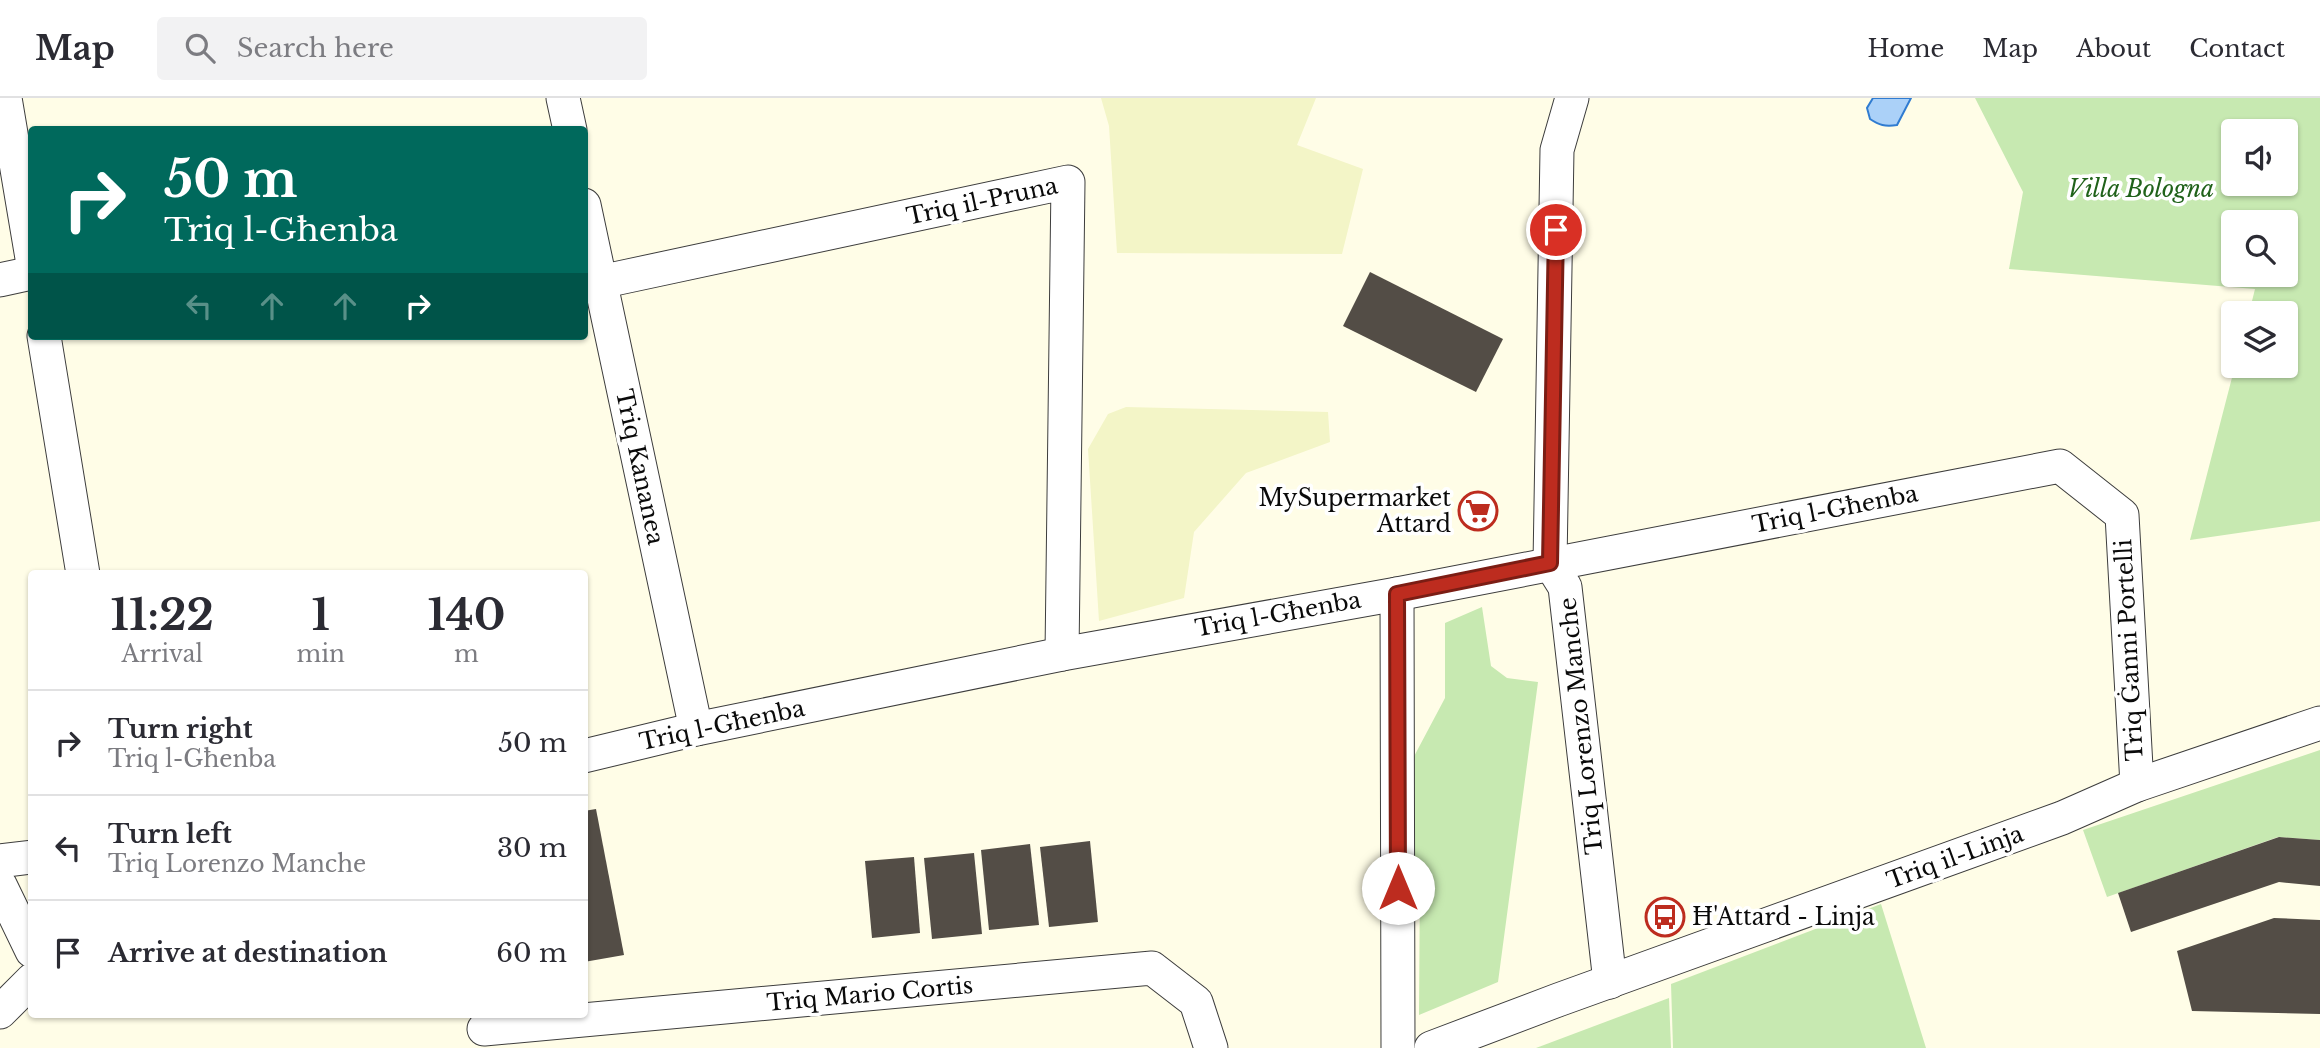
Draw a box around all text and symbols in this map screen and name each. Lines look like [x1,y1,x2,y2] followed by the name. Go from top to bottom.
[157,17,647,80] search box
[35,28,115,69] text: Map
[181,29,219,67] icon: search
[237,32,394,64] text: Search here
[1868,34,1944,63] text: Home
[1982,34,2038,63] text: Map
[2076,34,2151,63] text: About
[2189,34,2285,63] text: Contact
[2221,119,2298,378] map controls
[2221,119,2298,196] button: sound
[164,149,297,210] text: 50 m
[49,154,140,245] icon: right
[904,171,1060,231] street label: Triq il-Pruna
[2068,175,2214,203] park label: Villa Bologna
[1526,200,1586,260] pin
[164,210,398,250] text: Triq l-Għenba
[2221,210,2298,287] button: search
[1537,211,1575,249] icon: arrive
[180,287,218,325] icon: left
[253,287,291,325] icon: ahead
[326,287,364,325] icon: ahead
[399,287,437,325] icon: right
[2221,301,2298,378] button: layers
[610,387,670,548] street label: Triq Kananea
[1750,479,1920,539] street label: Triq l-Għenba
[1258,484,1451,538] place label: MySupermarket Attard
[1457,490,1499,532] supermarket icon: MySupermarket Attard
[2107,538,2149,762] street label: Triq Ġanni Portelli
[1193,586,1363,642] street label: Triq l-Għenba
[111,589,214,641] text: 11:22
[312,589,330,641] text: 1
[427,589,505,641] text: 140
[1554,596,1608,856] street label: Triq Lorenzo Manche
[122,640,203,668] text: Arrival
[296,640,345,668] text: min
[454,640,479,668] text: m
[637,694,807,756] street label: Triq l-Għenba
[108,713,253,745] text: Turn right
[49,724,87,762] icon: right
[498,727,567,759] text: 50 m
[108,745,276,773] text: Triq l-Għenba
[108,818,232,850] text: Turn left
[1883,819,2027,895] street label: Triq il-Linja
[49,829,87,867] icon: left
[497,832,567,864] text: 30 m
[108,850,366,878] text: Triq Lorenzo Manche
[1361,851,1435,925] position arrow
[1644,896,1686,938] bus stop icon: Ħ'Attard - Linja
[1692,903,1875,931] place label: Ħ'Attard - Linja
[49,934,87,972] icon: arrive
[108,937,388,969] text: Arrive at destination
[496,937,567,969] text: 60 m
[766,971,974,1017] street label: Triq Mario Cortis

